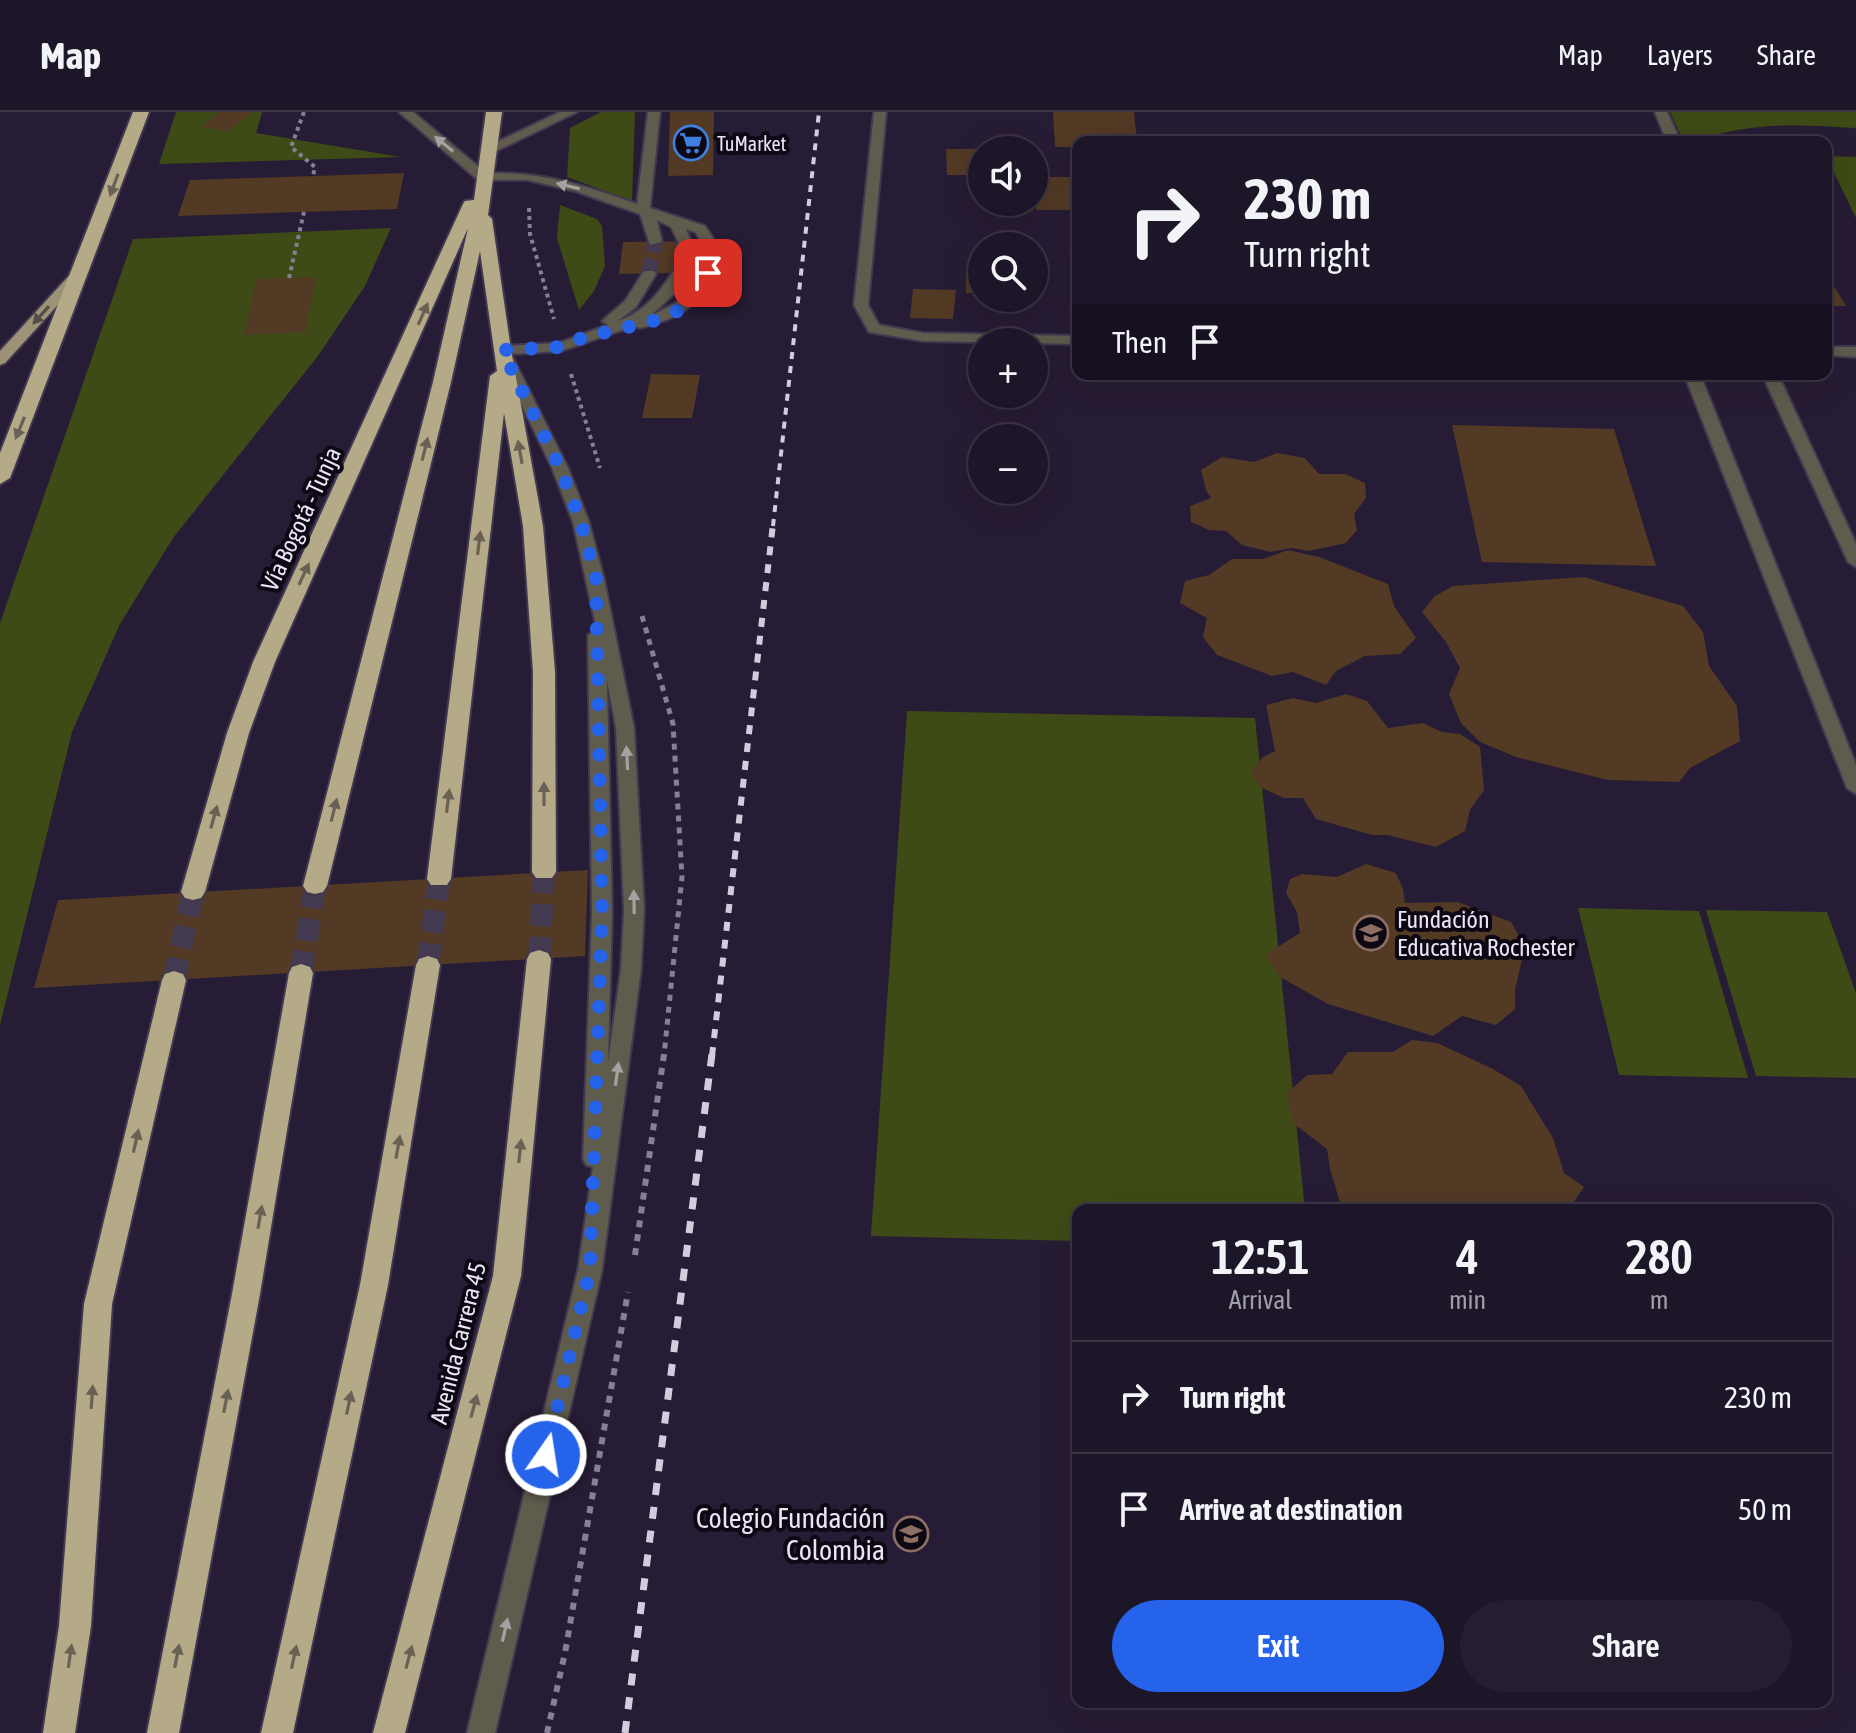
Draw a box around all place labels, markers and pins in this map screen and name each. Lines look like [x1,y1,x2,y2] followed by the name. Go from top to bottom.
[672,124,710,162] supermarket icon: TuMarket
[717,132,787,155] place label: TuMarket
[674,239,742,307] pin
[1397,906,1575,961] place label: Fundación Educativa Rochester
[1352,914,1390,952] school or university icon: Fundación Educativa Rochester
[696,1502,885,1566] place label: Colegio Fundación Colombia
[892,1515,930,1553] school or university icon: Colegio Fundación Colombia

